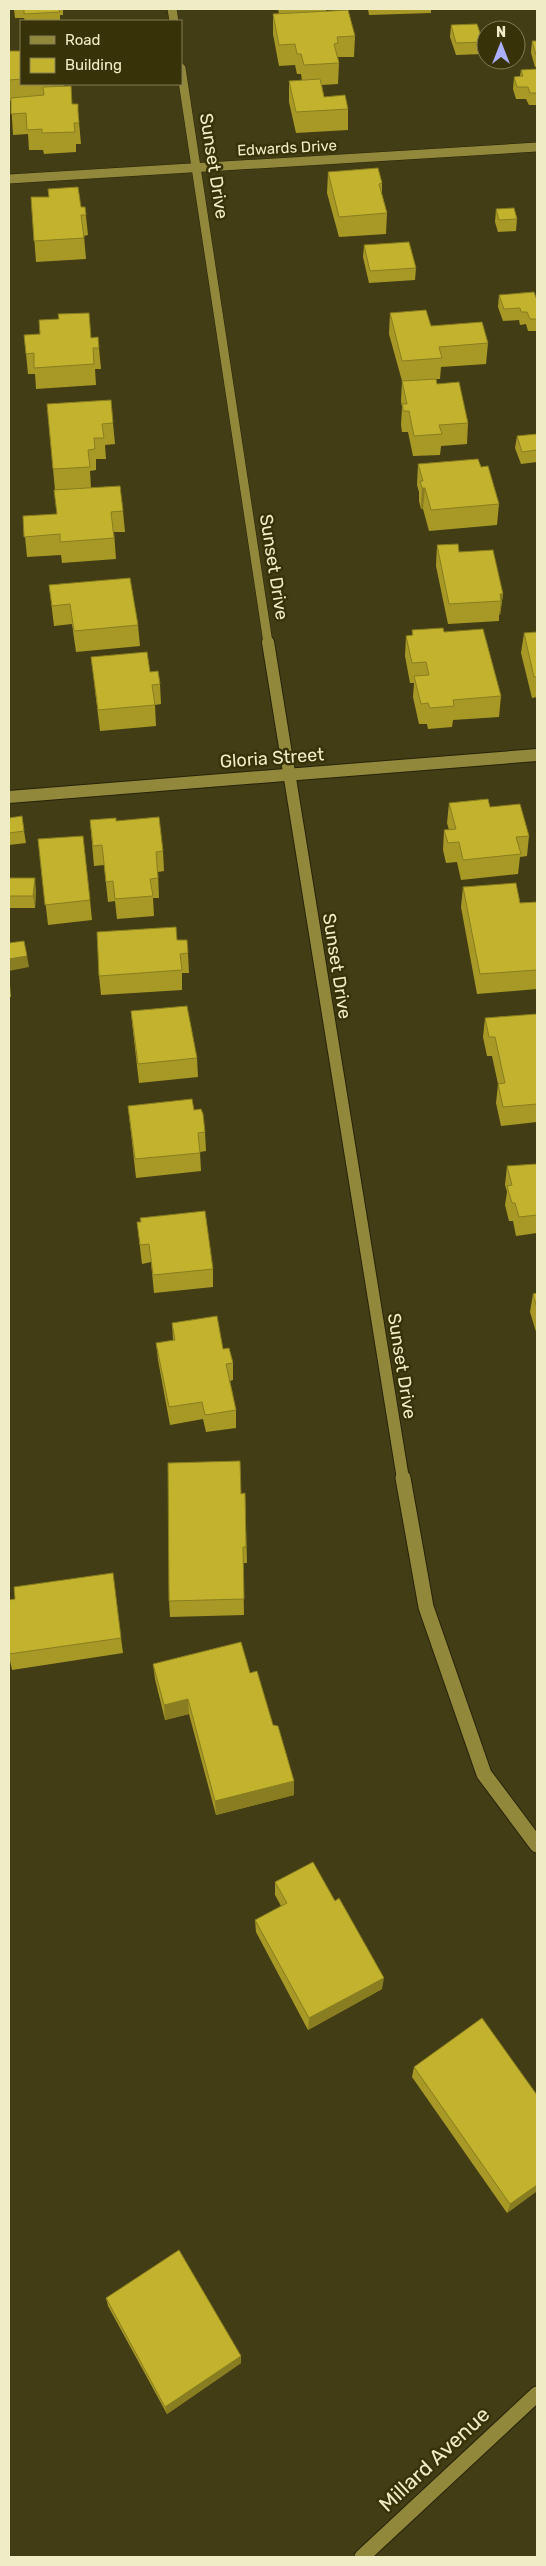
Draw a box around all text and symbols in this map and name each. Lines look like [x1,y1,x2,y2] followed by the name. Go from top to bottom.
[20,20,182,85] legend
[476,20,526,70] north arrow
[496,24,506,41] text: N
[65,31,101,49] text: Road
[65,56,122,74] text: Building
[195,111,233,221] street label: Sunset Drive
[237,136,337,160] street label: Edwards Drive
[255,512,293,622] street label: Sunset Drive
[219,743,325,773] street label: Gloria Street
[318,911,356,1021] street label: Sunset Drive
[383,1311,421,1421] street label: Sunset Drive
[374,2401,494,2517] street label: Millard Avenue

